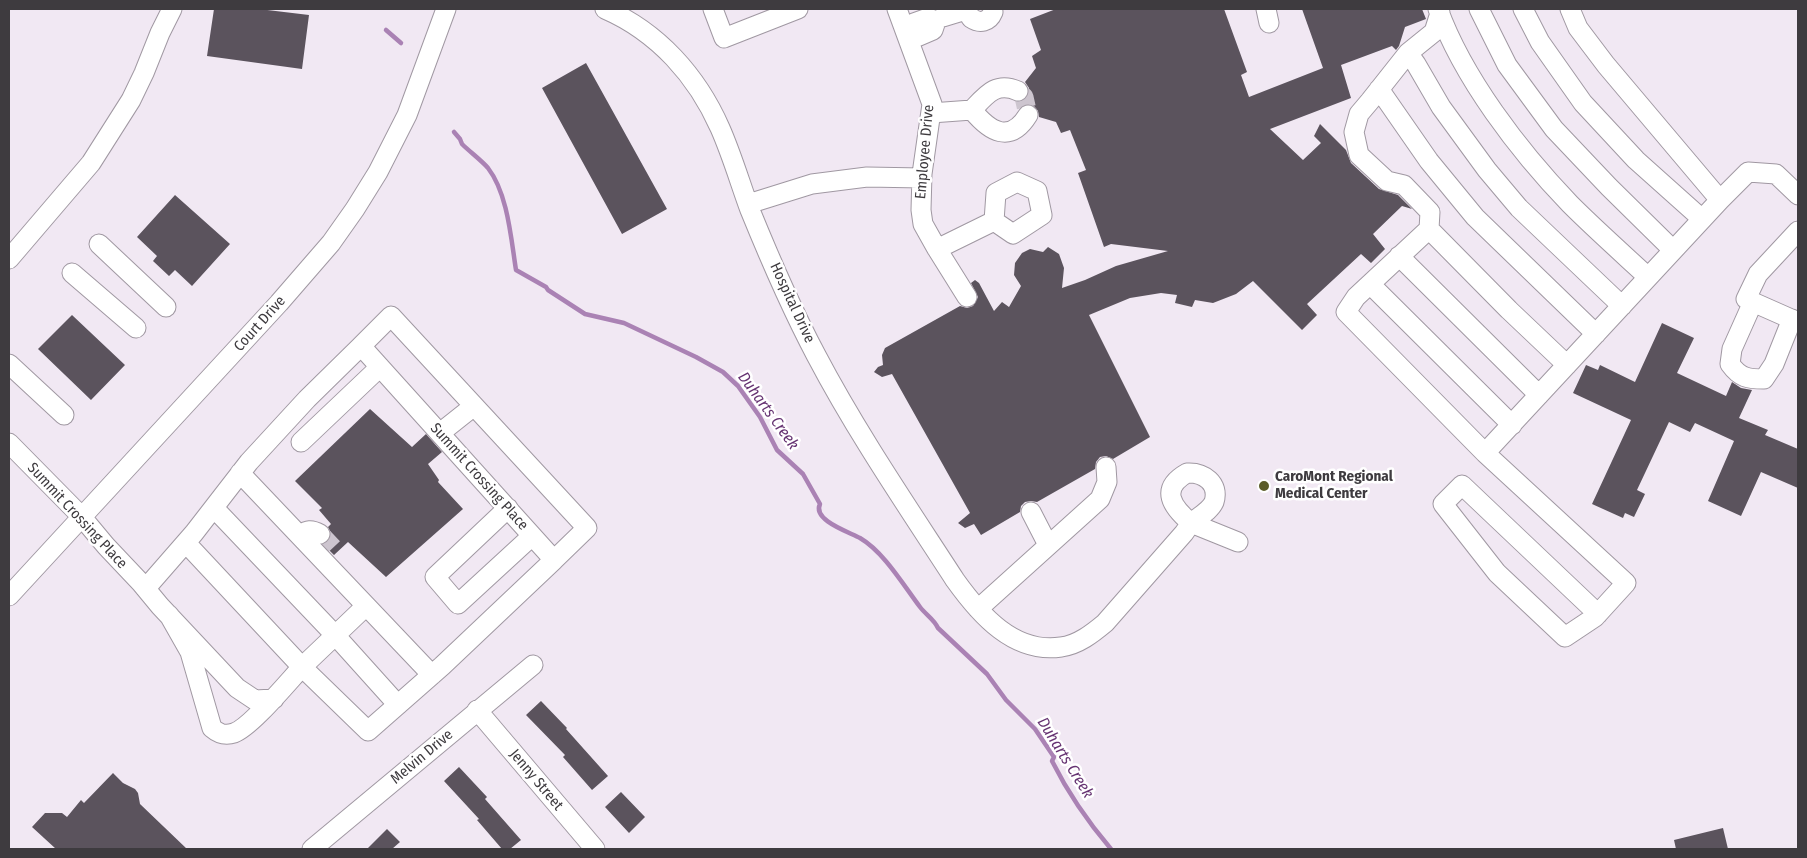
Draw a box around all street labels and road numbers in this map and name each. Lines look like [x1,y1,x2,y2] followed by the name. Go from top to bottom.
[912,104,938,200] street label: Employee Drive
[766,260,818,346] street label: Hospital Drive
[230,293,290,355] street label: Court Drive
[426,420,532,534] street label: Summit Crossing Place
[23,459,131,573] street label: Summit Crossing Place
[387,726,457,788] street label: Melvin Drive
[505,746,567,814] street label: Jenny Street

